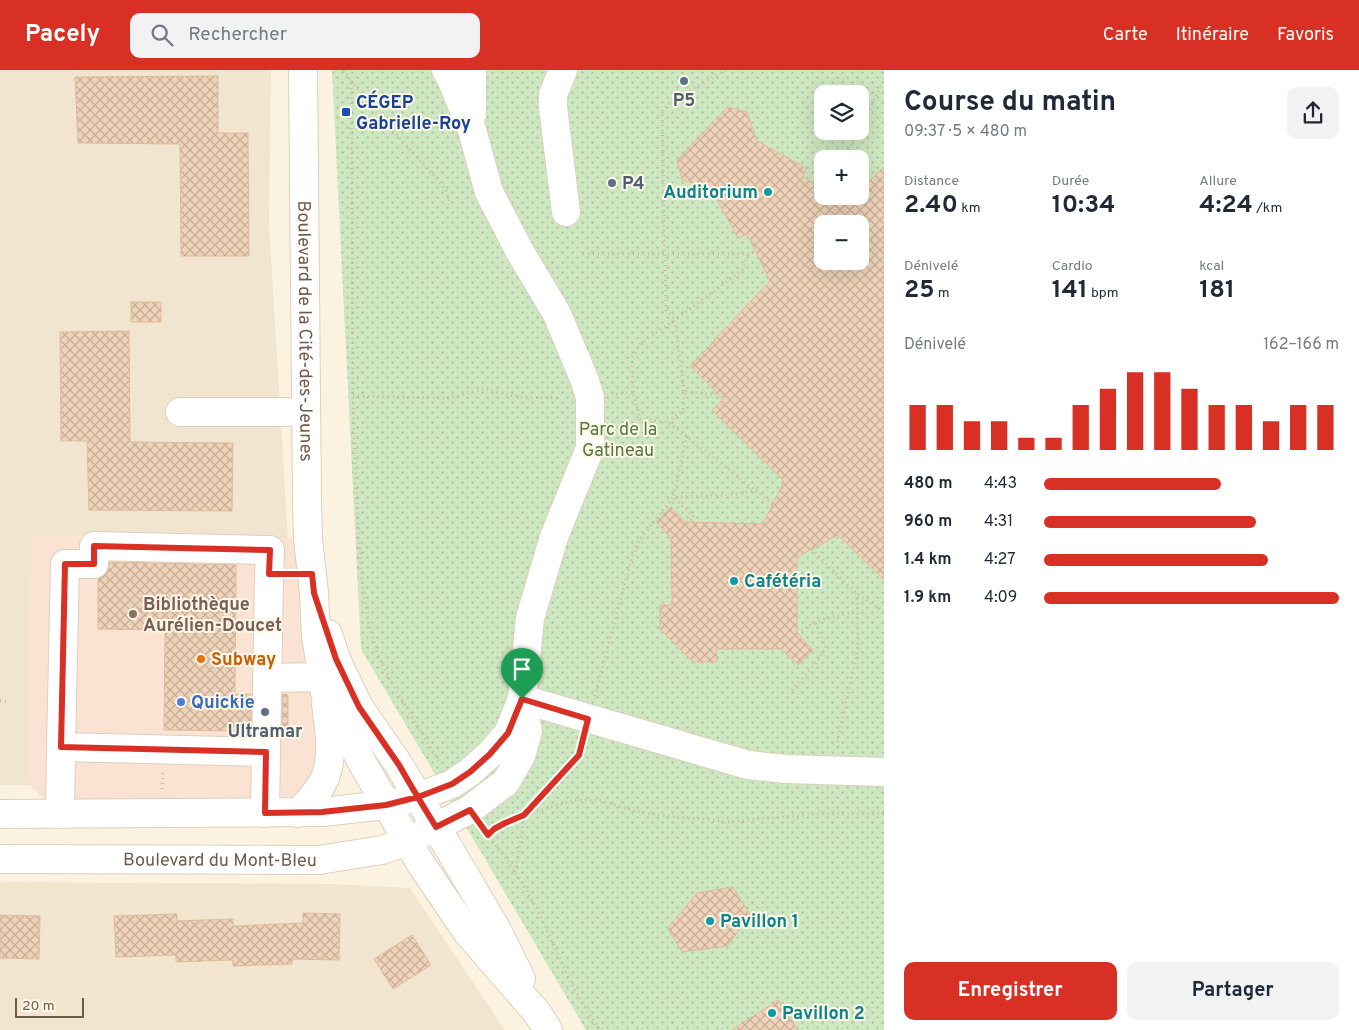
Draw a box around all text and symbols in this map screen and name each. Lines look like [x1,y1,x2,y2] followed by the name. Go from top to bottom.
[130,13,480,58] search box
[25,20,100,50] text: Pacely
[148,21,176,49] icon: search
[188,23,287,47] text: Rechercher
[1103,24,1148,47] text: Carte
[1176,24,1249,47] text: Itinéraire
[1277,24,1334,47] text: Favoris
[678,75,690,87] marker: P5
[814,85,869,270] map controls
[814,85,869,140] button: layers
[904,85,1116,121] text: Course du matin
[1287,87,1339,139] button: share
[356,90,471,136] place label: CÉGEP Gabrielle-Roy
[673,90,695,113] place label: P5
[340,106,352,118] marker: CÉGEP Gabrielle-Roy
[904,122,1027,142] text: 09:37 · 5 × 480 m
[814,150,869,205] button: +
[622,173,645,196] place label: P4
[904,173,959,190] text: Distance
[1052,173,1089,190] text: Durée
[1199,173,1237,190] text: Allure
[606,177,618,189] marker: P4
[663,182,758,205] place label: Auditorium
[762,186,774,198] marker: Auditorium
[904,190,958,222] text: 2.40
[1052,190,1115,222] text: 10:34
[1199,190,1253,222] text: 4:24
[291,200,317,462] street label: Boulevard de la Cité-des-Jeunes
[958,200,981,217] text: km
[1253,200,1282,217] text: /km
[814,215,869,270] button: −
[904,258,958,275] text: Dénivelé
[1052,258,1093,275] text: Cardio
[1199,258,1224,275] text: kcal
[904,275,935,307] text: 25
[1052,275,1088,307] text: 141
[1199,275,1235,307] text: 181
[935,285,950,302] text: m
[1088,285,1119,302] text: bpm
[904,335,966,355] text: Dénivelé
[1263,335,1339,355] text: 162–166 m
[579,419,657,463] park label: Parc de la Gatineau
[904,474,953,494] text: 480 m
[984,474,1017,494] text: 4:43
[904,512,952,532] text: 960 m
[984,512,1013,532] text: 4:31
[904,550,952,570] text: 1.4 km
[984,550,1016,570] text: 4:27
[744,571,821,594] place label: Cafétéria
[728,575,740,587] marker: Cafétéria
[904,588,951,608] text: 1.9 km
[984,588,1017,608] text: 4:09
[143,594,282,638] place label: Bibliothèque Aurélien-Doucet
[127,608,139,620] marker: Bibliothèque Aurélien-Doucet
[501,648,543,699] pin
[211,649,276,672] place label: Subway
[195,653,207,665] marker: Subway
[508,655,536,683] icon: arrive
[191,692,255,715] place label: Quickie
[175,696,187,708] marker: Quickie
[259,706,271,718] marker: Ultramar
[227,721,303,744] place label: Ultramar
[123,849,317,873] street label: Boulevard du Mont-Bleu
[720,911,799,934] place label: Pavillon 1
[704,915,716,927] marker: Pavillon 1
[904,962,1117,1020] button: Enregistrer
[1127,962,1339,1020] button: Partager
[15,995,84,1018] scale bar
[22,998,55,1015] text: 20 m
[782,1003,865,1026] place label: Pavillon 2
[766,1007,778,1019] marker: Pavillon 2

